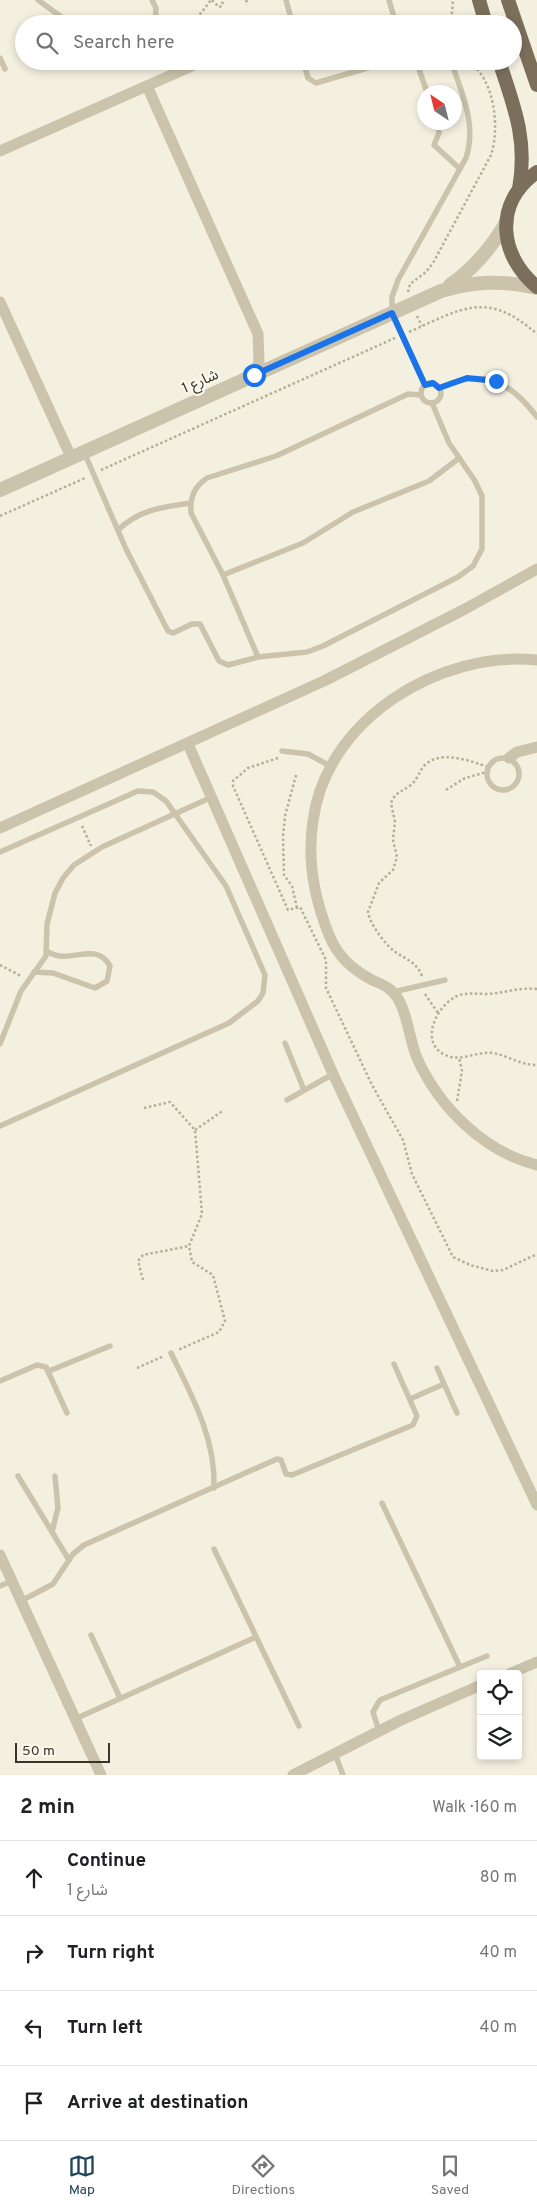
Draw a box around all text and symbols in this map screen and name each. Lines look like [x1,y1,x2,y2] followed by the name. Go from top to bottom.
[15,15,522,70] search box
[33,29,61,57] icon: search
[73,31,175,55] text: Search here
[417,85,462,130] north arrow
[243,364,266,387] route start
[179,366,223,400] street label: شارع 1
[485,370,508,393] route end
[477,1670,522,1760] map controls
[477,1670,522,1715] button: locate
[477,1715,522,1760] button: layers
[15,1740,110,1763] scale bar
[22,1743,55,1760] text: 50 m
[20,1794,75,1821] text: 2 min
[432,1798,517,1818] text: Walk · 160 m
[67,1849,146,1873] text: Continue
[20,1864,48,1892] icon: ahead
[480,1868,517,1888] text: 80 m
[67,1881,108,1901] text: شارع 1
[20,1939,48,1967] icon: right
[67,1941,155,1965] text: Turn right
[479,1943,517,1963] text: 40 m
[20,2014,48,2042] icon: left
[67,2016,143,2040] text: Turn left
[479,2018,517,2038] text: 40 m
[20,2089,48,2117] icon: arrive
[67,2091,248,2115] text: Arrive at destination
[68,2152,96,2199] tab: Map
[231,2152,295,2199] tab: Directions
[431,2152,469,2199] tab: Saved

